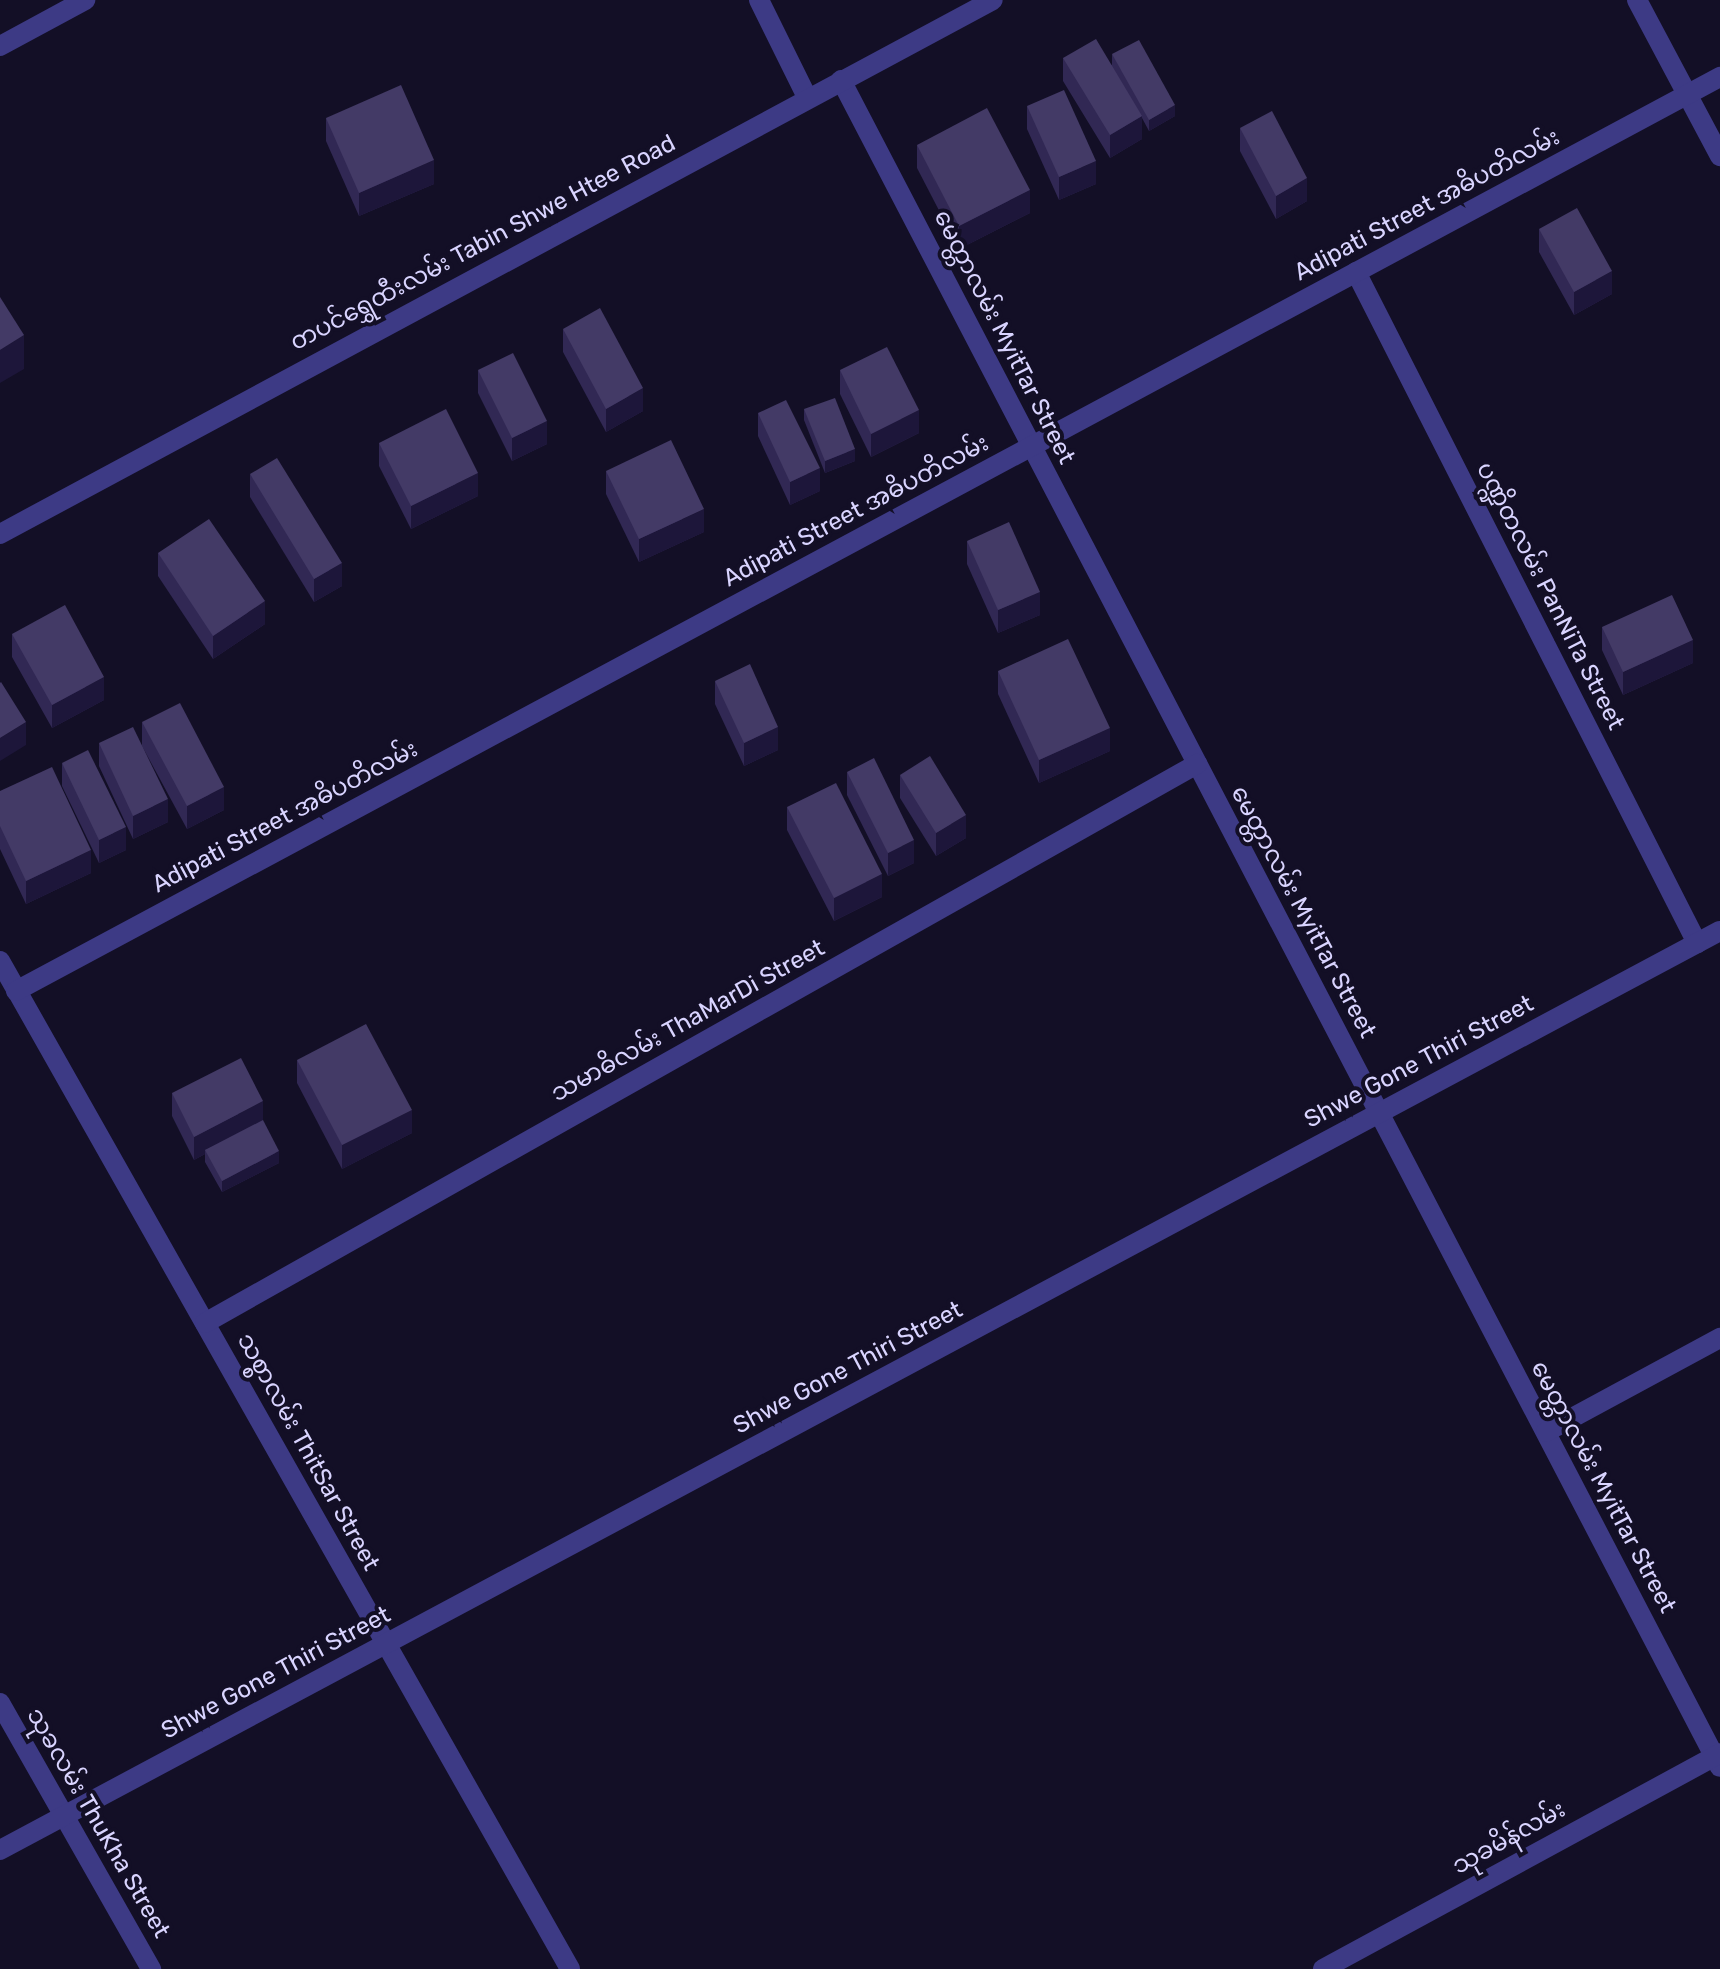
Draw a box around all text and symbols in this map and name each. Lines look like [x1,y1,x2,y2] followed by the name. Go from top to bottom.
[1289,123,1565,287] street label: Adipati Street အဓိပတိလမ်း
[285,129,681,357] street label: တပင်ရွှေထီးလမ်း Tabin Shwe Htee Road
[927,205,1081,469] street label: မေတ္တာလမ်း MyitTar Street
[718,429,994,593] street label: Adipati Street အဓိပတိလမ်း
[1470,457,1630,735] street label: ပဏ္ဍိတလမ်း PanNiTa Street
[147,735,423,899] street label: Adipati Street အဓိပတိလမ်း
[1224,781,1382,1043] street label: မေတ္တာလမ်း MyitTar Street
[546,934,830,1108] street label: သမာဓိလမ်း ThaMarDi Street
[1299,989,1539,1135] street label: Shwe Gone Thiri Street
[728,1295,968,1441] street label: Shwe Gone Thiri Street
[231,1328,385,1576] street label: သစ္စာလမ်း ThitSar Street
[1524,1356,1682,1618] street label: မေတ္တာလမ်း MyitTar Street
[156,1600,396,1746] street label: Shwe Gone Thiri Street
[20,1703,176,1943] street label: သုခလမ်း ThuKha Street
[1447,1795,1571,1881] street label: သုခမိန်လမ်း

